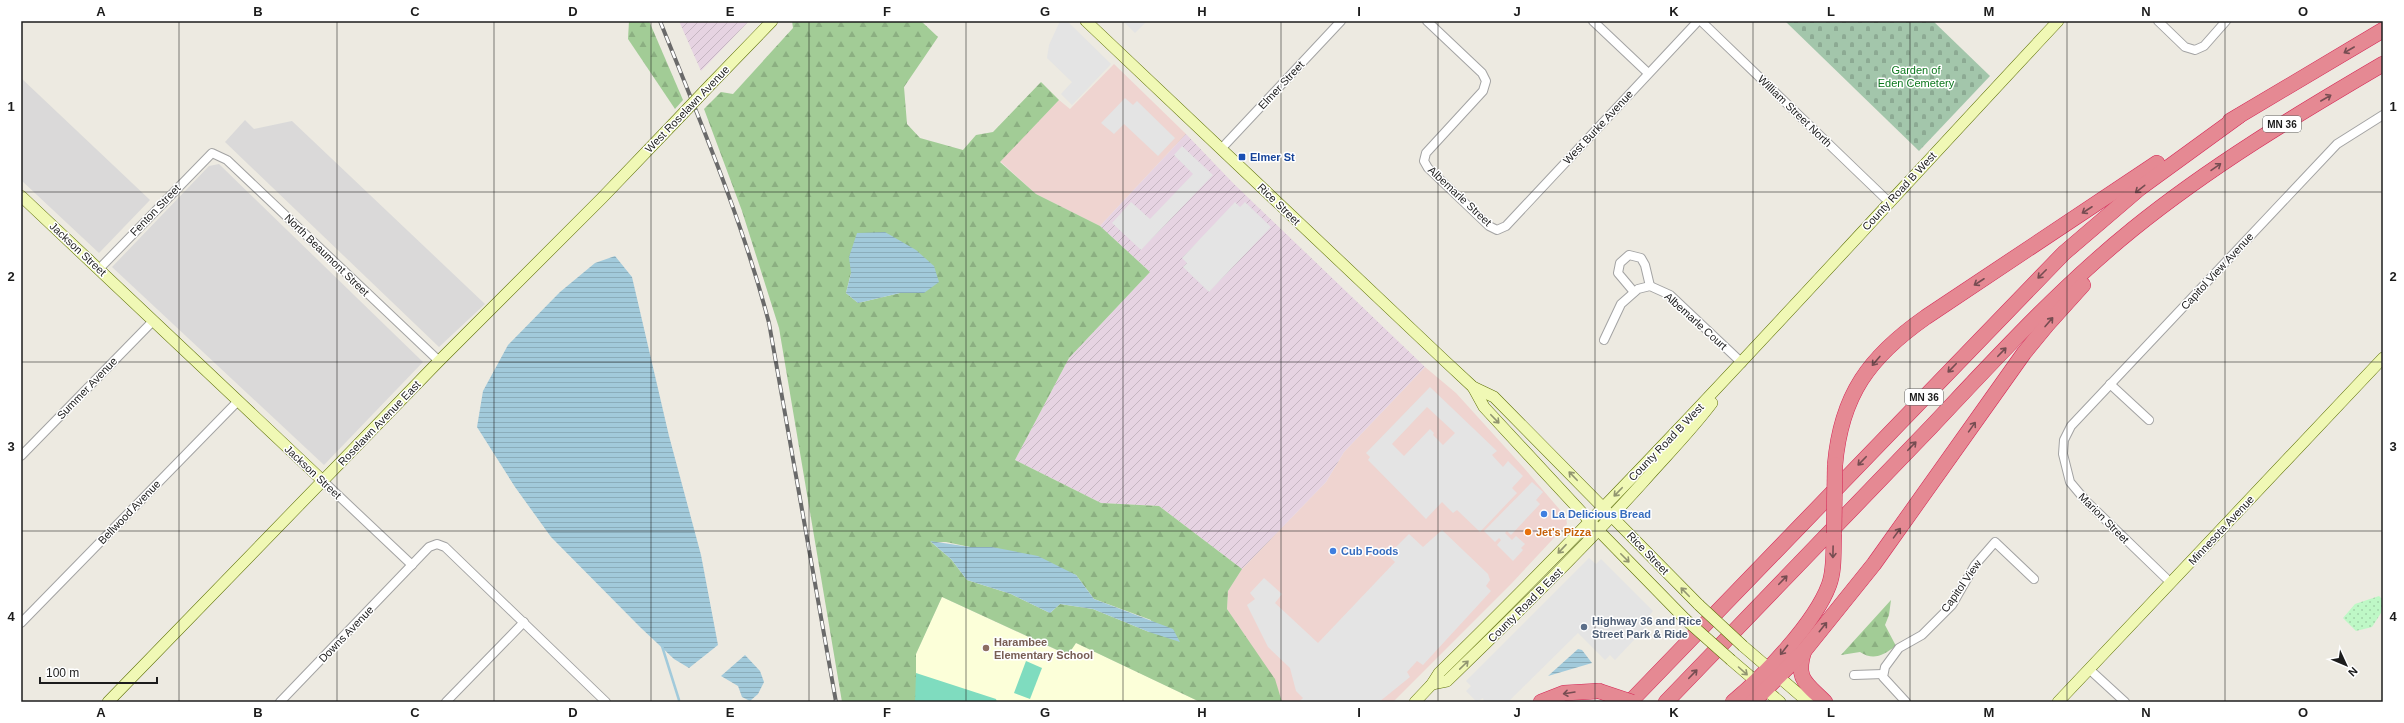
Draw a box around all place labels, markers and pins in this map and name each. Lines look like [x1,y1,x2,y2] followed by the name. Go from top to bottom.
[1250,151,1295,163] place label: Elmer St
[1237,152,1247,162] marker: Elmer St
[1552,508,1651,520] place label: La Delicious Bread
[1539,509,1549,519] marker: La Delicious Bread
[1536,526,1592,538] place label: Jet's Pizza
[1523,527,1533,537] marker: Jet's Pizza
[1341,545,1398,557] place label: Cub Foods
[1328,546,1338,556] marker: Cub Foods
[1592,615,1701,640] place label: Highway 36 and Rice Street Park & Ride
[1579,622,1589,632] marker: Highway 36 and Rice Street Park & Ride
[994,636,1093,661] place label: Harambee Elementary School
[981,643,991,653] marker: Harambee Elementary School

